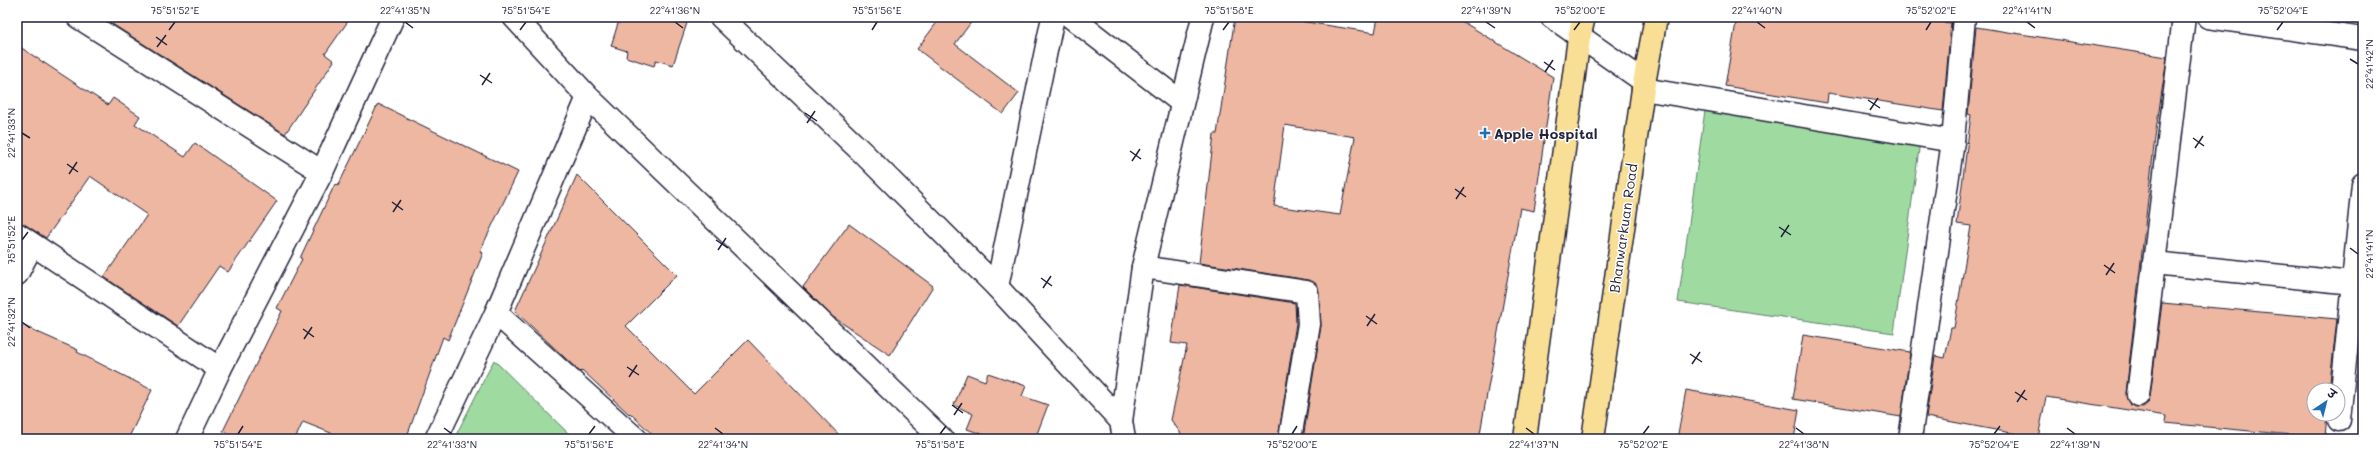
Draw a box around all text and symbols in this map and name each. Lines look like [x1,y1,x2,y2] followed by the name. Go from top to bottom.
[151,3,199,17] text: 75°51'52"E
[380,3,430,17] text: 22°41'35"N
[502,3,551,17] text: 75°51'54"E
[650,3,700,17] text: 22°41'36"N
[853,3,902,17] text: 75°51'56"E
[1205,3,1254,17] text: 75°51'58"E
[1461,3,1511,17] text: 22°41'39"N
[1555,3,1605,17] text: 75°52'00"E
[1732,3,1782,17] text: 22°41'40"N
[1906,3,1956,17] text: 75°52'02"E
[2003,3,2051,17] text: 22°41'41"N
[2258,3,2308,17] text: 75°52'04"E
[2362,39,2376,89] text: 22°41'42"N
[4,108,18,158] text: 22°41'33"N
[1494,124,1598,143] place label: Apple Hospital
[1479,127,1491,139] marker: Apple Hospital
[1605,162,1642,294] street label: Bhanwarkuan Road
[4,216,18,264] text: 75°51'52"E
[2362,230,2376,278] text: 22°41'41"N
[4,297,18,347] text: 22°41'32"N
[2306,382,2346,422] north arrow
[2324,385,2341,403] text: उ
[214,437,263,451] text: 75°51'54"E
[427,437,477,451] text: 22°41'33"N
[565,437,614,451] text: 75°51'56"E
[698,437,748,451] text: 22°41'34"N
[916,437,965,451] text: 75°51'58"E
[1267,437,1317,451] text: 75°52'00"E
[1509,437,1559,451] text: 22°41'37"N
[1618,437,1668,451] text: 75°52'02"E
[1779,437,1829,451] text: 22°41'38"N
[1969,437,2019,451] text: 75°52'04"E
[2050,437,2100,451] text: 22°41'39"N

